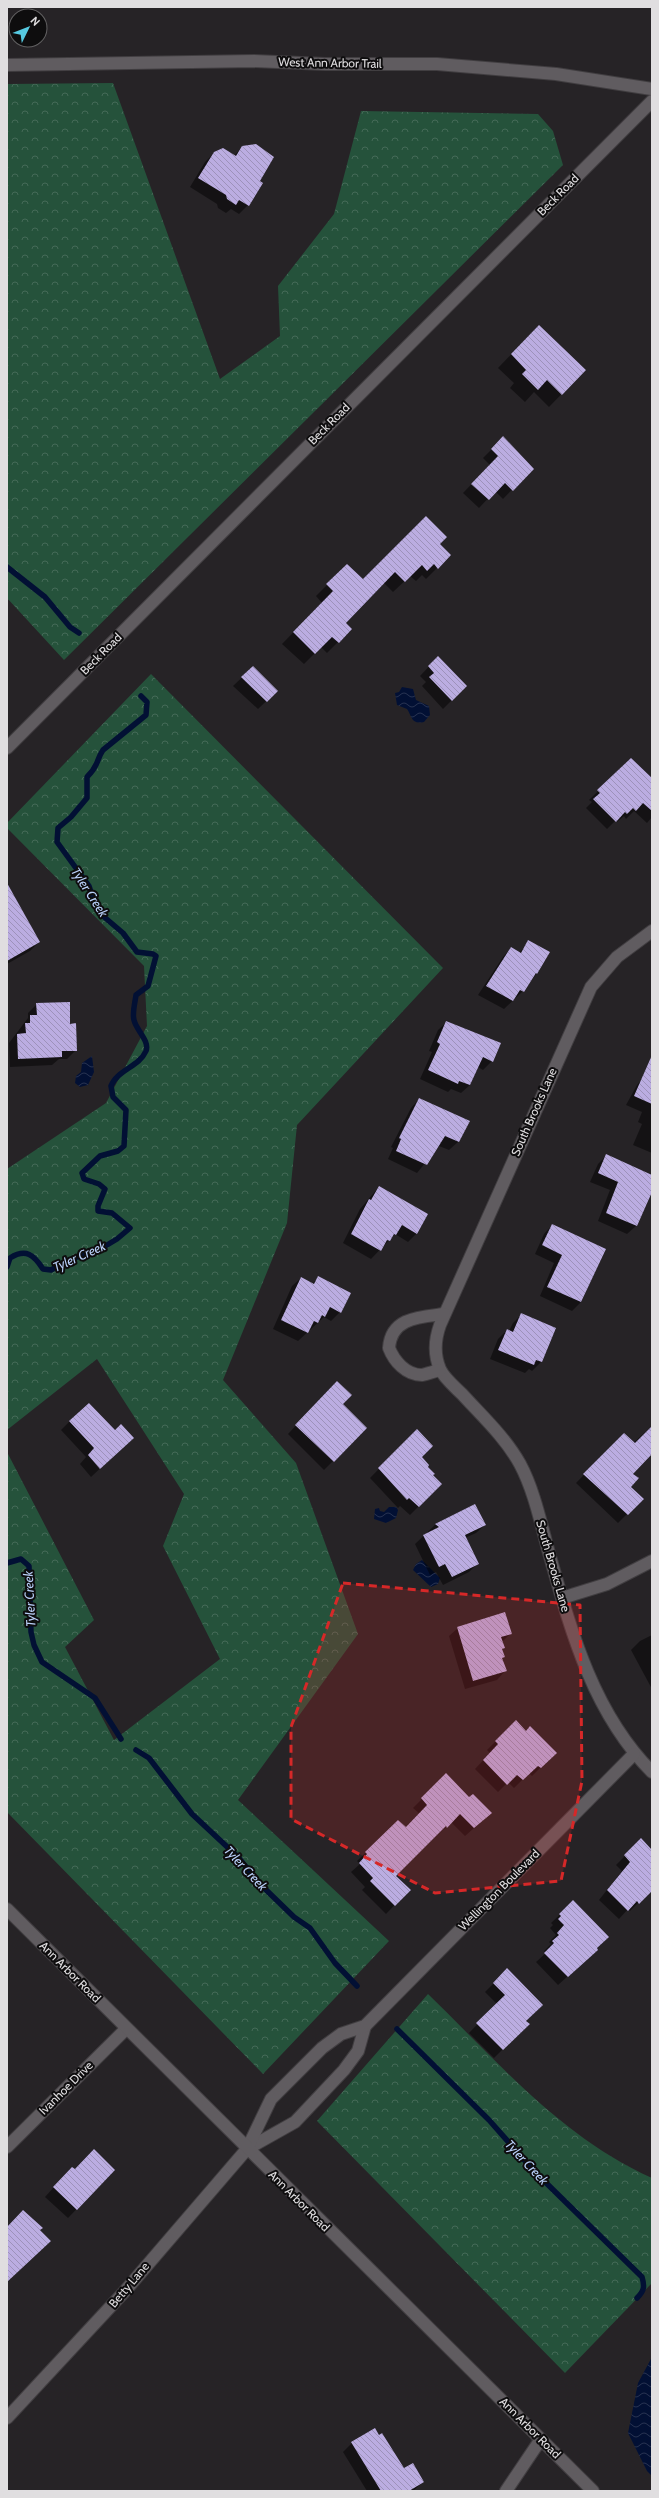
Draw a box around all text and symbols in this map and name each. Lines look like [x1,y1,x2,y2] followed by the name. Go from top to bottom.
[8,8,48,48] north arrow
[28,14,43,29] text: N
[278,54,382,71] street label: West Ann Arbor Trail
[534,171,582,219] street label: Beck Road
[305,400,353,448] street label: Beck Road
[77,630,125,678] street label: Beck Road
[68,864,112,920] water label: Tyler Creek
[507,1065,560,1158] street label: South Brooks Lane
[50,1237,108,1275] water label: Tyler Creek
[533,1518,574,1613] street label: South Brooks Lane
[20,1570,38,1627] water label: Tyler Creek
[221,1842,271,1894] water label: Tyler Creek
[455,1846,542,1933] street label: Wellington Boulevard
[37,1938,104,2005] street label: Ann Arbor Road
[36,2058,96,2118] street label: Ivanhoe Drive
[502,2136,552,2188] water label: Tyler Creek
[266,2167,333,2234] street label: Ann Arbor Road
[105,2259,152,2310] street label: Betty Lane
[497,2394,564,2461] street label: Ann Arbor Road

